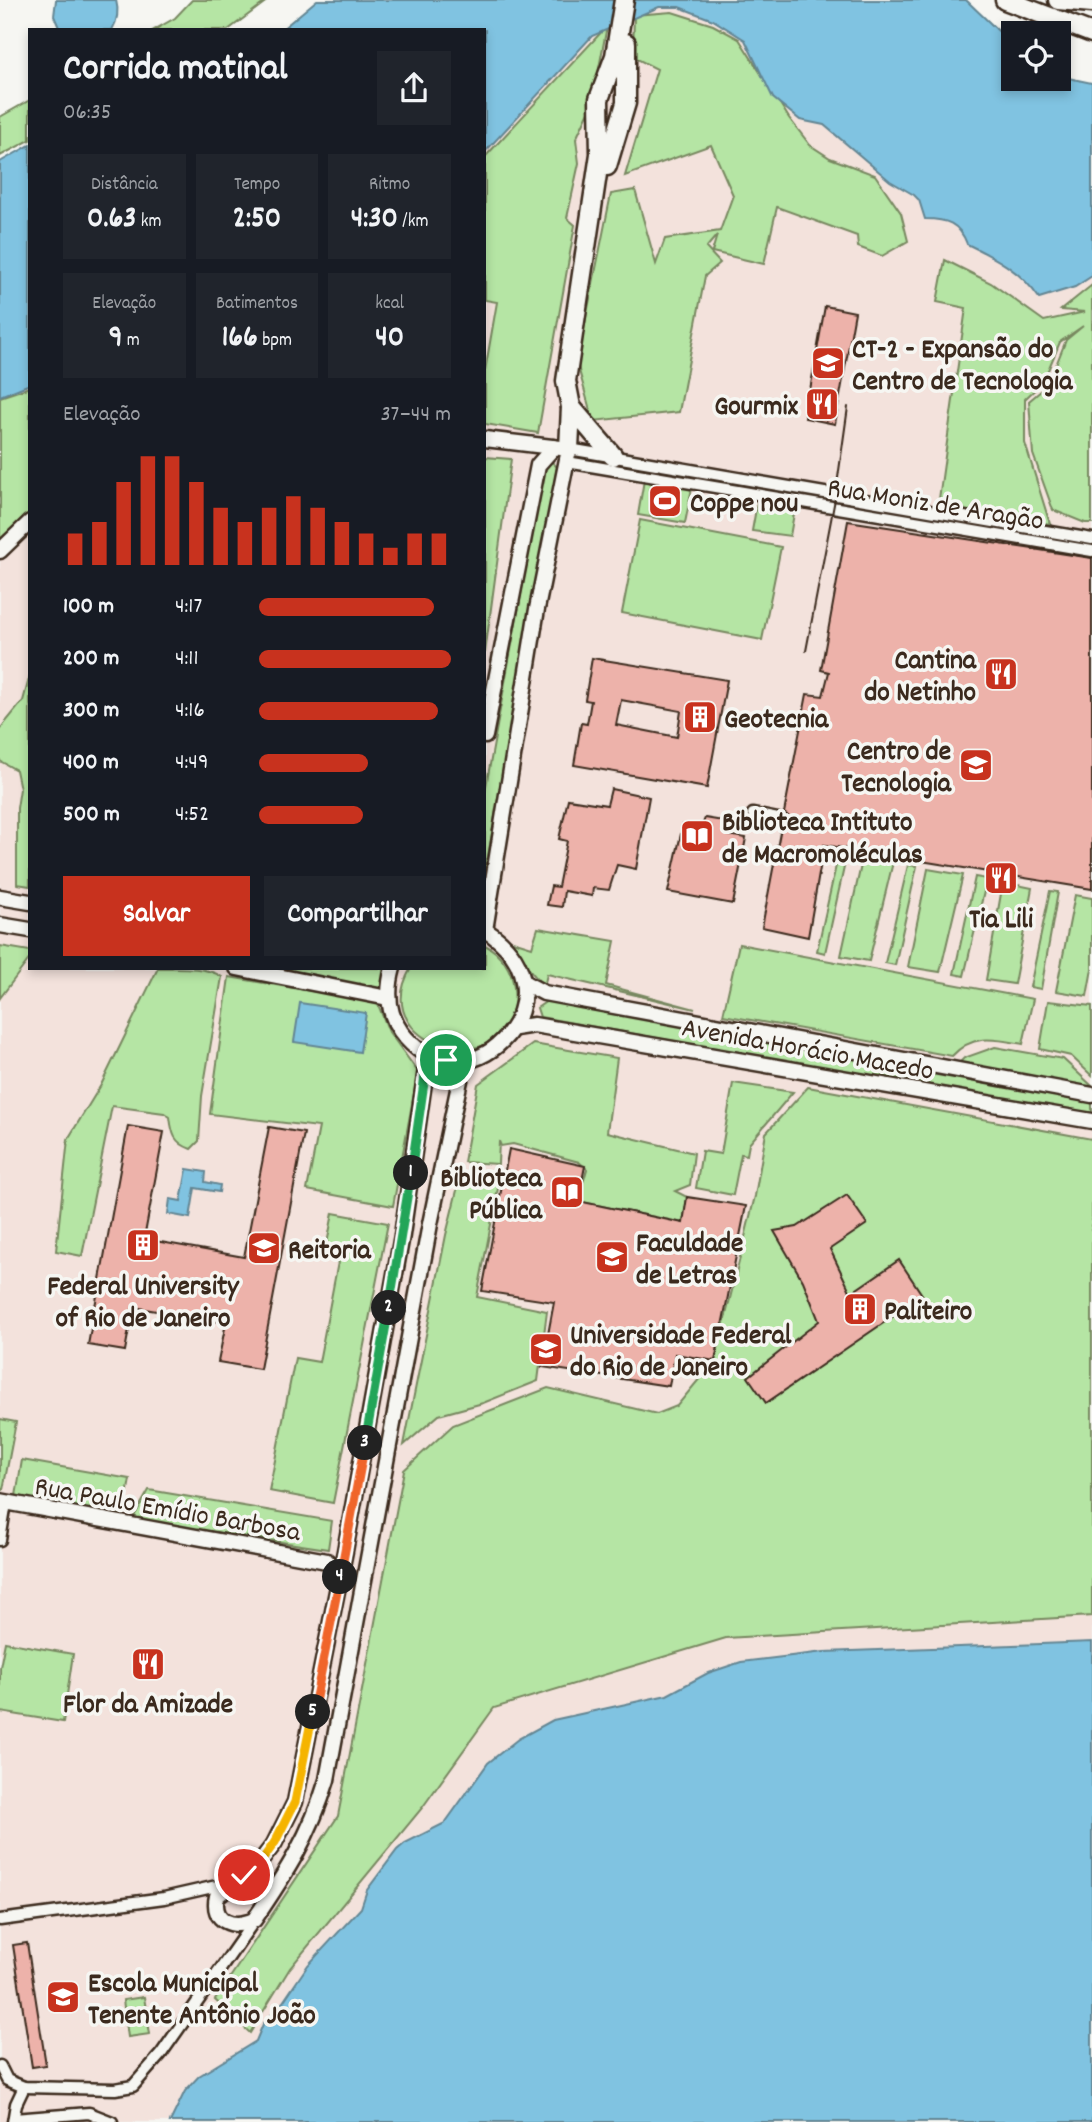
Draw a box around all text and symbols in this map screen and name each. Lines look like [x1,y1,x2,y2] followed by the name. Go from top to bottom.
[1001,21,1071,91] map controls
[1001,21,1071,91] button: locate
[63,43,288,98] text: Corrida matinal
[377,51,451,125] button: share
[63,97,111,130] text: 06:35
[91,172,158,199] text: Distância
[234,172,280,199] text: Tempo
[369,172,410,199] text: Ritmo
[87,199,136,242] text: 0.63
[233,199,281,242] text: 2:50
[351,199,398,242] text: 4:30
[136,209,162,236] text: km
[398,209,429,236] text: /km
[92,291,156,318] text: Elevação
[216,291,298,318] text: Batimentos
[375,291,404,318] text: kcal
[109,318,123,361] text: 9
[222,318,258,361] text: 166
[375,318,404,361] text: 40
[123,328,140,355] text: m
[258,328,292,355] text: bpm
[852,332,1073,404] place label: CT-2 - Expansão do Centro de Tecnologia
[809,344,847,382] school or university icon: CT-2 - Expansão do Centro de Tecnologia
[803,385,841,423] restaurant icon: Gourmix
[714,389,799,429] place label: Gourmix
[63,399,140,432] text: Elevação
[380,399,451,432] text: 37–44 m
[824,470,1046,544] street label: Rua Moniz de Aragão
[646,482,684,520] sports icon: Coppe nou
[690,486,798,526] place label: Coppe nou
[63,591,114,624] text: 100 m
[175,591,202,624] text: 4:17
[63,643,119,676] text: 200 m
[175,643,198,676] text: 4:11
[864,643,977,715] place label: Cantina do Netinho
[982,655,1020,693] restaurant icon: Cantina do Netinho
[63,695,119,728] text: 300 m
[175,695,205,728] text: 4:16
[681,698,719,736] building icon: Geotecnia
[724,702,829,742] place label: Geotecnia
[841,734,952,806] place label: Centro de Tecnologia
[957,746,995,784] school or university icon: Centro de Tecnologia
[63,747,119,780] text: 400 m
[175,747,208,780] text: 4:49
[63,799,120,832] text: 500 m
[175,799,209,832] text: 4:52
[722,805,923,877] place label: Biblioteca Intituto de Macromoléculas
[678,817,716,855] library icon: Biblioteca Intituto de Macromoléculas
[982,859,1020,897] restaurant icon: Tia Lili
[63,876,250,956] button: Salvar
[264,876,451,956] button: Compartilhar
[969,902,1033,942] place label: Tia Lili
[678,1010,936,1094] street label: Avenida Horácio Macedo
[416,1030,476,1090] pin
[427,1041,465,1079] icon: arrive
[394,1156,428,1190] pin: 1
[408,1159,413,1186] text: 1
[440,1161,543,1233] place label: Biblioteca Pública
[548,1173,586,1211] library icon: Biblioteca Pública
[124,1226,162,1264] building icon: Federal University of Rio de Janeiro
[636,1226,743,1298] place label: Faculdade de Letras
[245,1229,283,1267] school or university icon: Reitoria
[288,1233,371,1273] place label: Reitoria
[593,1238,631,1276] school or university icon: Faculdade de Letras
[47,1269,240,1341] place label: Federal University of Rio de Janeiro
[372,1290,406,1326] pin: 2
[841,1290,879,1328] building icon: Paliteiro
[384,1294,393,1321] text: 2
[884,1294,972,1334] place label: Paliteiro
[570,1318,792,1390] place label: Universidade Federal do Rio de Janeiro
[527,1330,565,1368] school or university icon: Universidade Federal do Rio de Janeiro
[348,1426,382,1460] pin: 3
[360,1429,369,1456] text: 3
[31,1469,304,1555] street label: Rua Paulo Emídio Barbosa
[322,1560,358,1594] pin: 4
[336,1563,343,1590] text: 4
[129,1645,167,1683] restaurant icon: Flor da Amizade
[63,1687,233,1727] place label: Flor da Amizade
[296,1694,330,1730] pin: 5
[308,1698,317,1725] text: 5
[214,1845,274,1905] pin
[225,1856,263,1894] icon: check
[88,1966,316,2038] place label: Escola Municipal Tenente Antônio João
[44,1978,82,2016] school or university icon: Escola Municipal Tenente Antônio João

